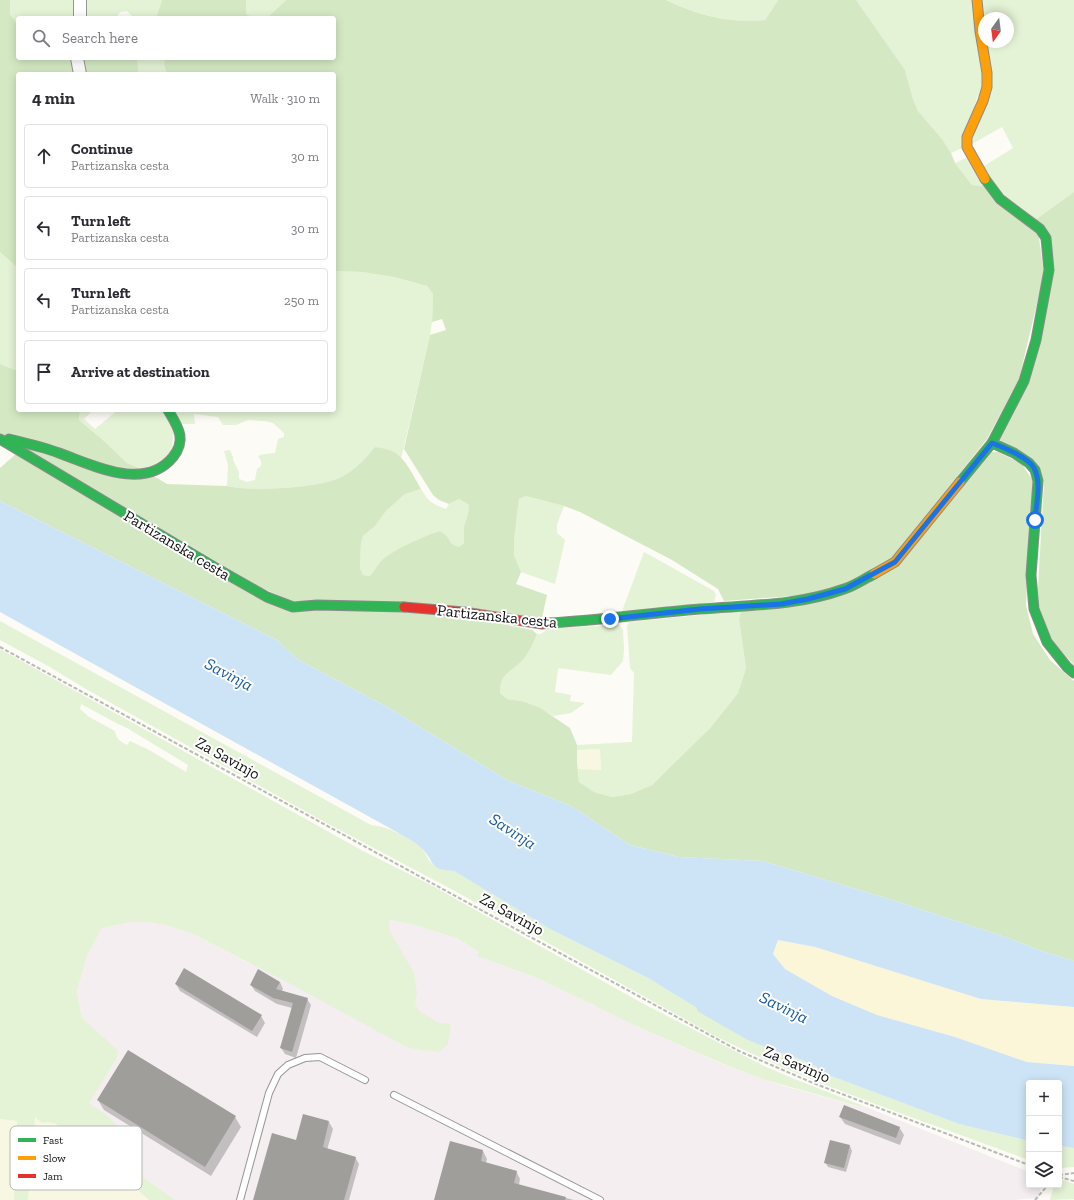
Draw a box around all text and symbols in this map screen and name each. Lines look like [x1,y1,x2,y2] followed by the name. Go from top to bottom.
[978,12,1014,48] north arrow
[16,16,336,60] search box
[30,27,52,49] icon: search
[62,29,138,47] text: Search here
[32,88,75,108] text: 4 min
[250,91,320,106] text: Walk · 310 m
[71,140,133,158] text: Continue
[33,145,55,167] icon: ahead
[291,149,319,164] text: 30 m
[71,158,169,173] text: Partizanska cesta
[71,212,131,230] text: Turn left
[33,217,55,239] icon: left
[291,221,319,236] text: 30 m
[71,230,169,245] text: Partizanska cesta
[71,284,131,302] text: Turn left
[33,289,55,311] icon: left
[284,293,319,308] text: 250 m
[71,302,169,317] text: Partizanska cesta
[33,361,55,383] icon: arrive
[71,363,210,381] text: Arrive at destination
[120,506,234,584] street label: Partizanska cesta
[1026,511,1044,529] route start
[436,600,558,632] street label: Partizanska cesta
[601,610,619,628] route end
[202,653,256,695] water label: Savinja
[193,733,263,783] street label: Za Savinjo
[486,809,540,853] water label: Savinja
[477,889,547,939] street label: Za Savinjo
[757,987,811,1027] water label: Savinja
[761,1041,833,1087] street label: Za Savinjo
[1026,1080,1062,1188] map controls
[1026,1080,1062,1116] button: +
[1026,1116,1062,1152] button: −
[10,1126,142,1190] legend
[43,1134,64,1147] text: Fast
[43,1152,66,1165] text: Slow
[1026,1152,1062,1188] button: layers
[43,1170,63,1183] text: Jam

